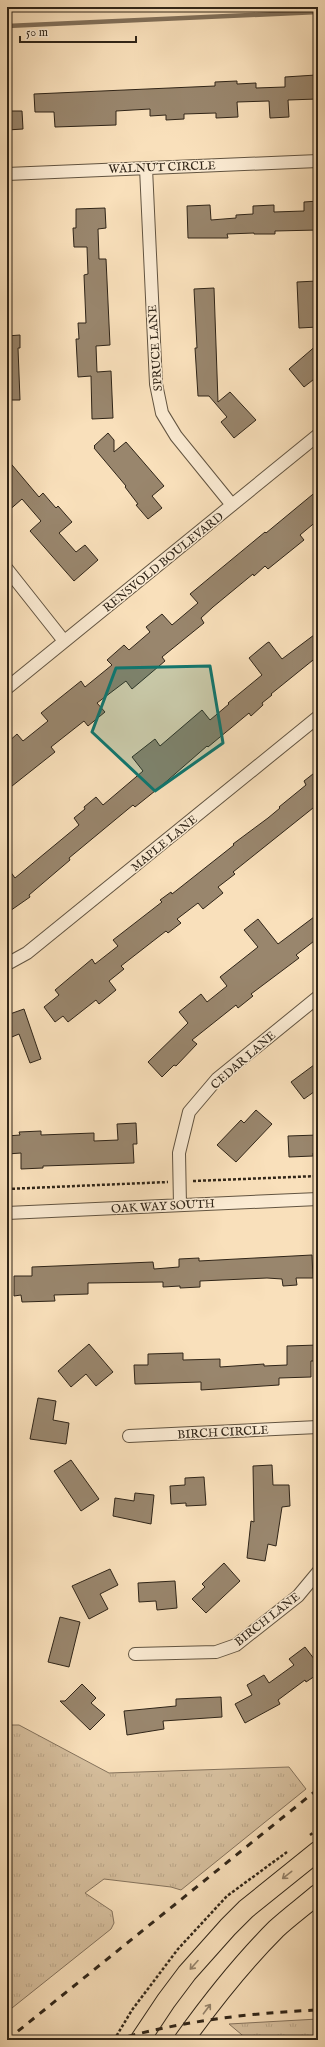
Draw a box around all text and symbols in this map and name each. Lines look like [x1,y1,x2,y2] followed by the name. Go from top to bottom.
[20,18,136,44] scale bar
[26,25,48,40] text: 50 m
[108,158,216,177] street label: WALNUT CIRCLE
[145,304,166,392] street label: SPRUCE LANE
[100,509,227,616] street label: RENSVOLD BOULEVARD
[128,812,201,875] street label: MAPLE LANE
[208,1028,279,1093] street label: CEDAR LANE
[111,1196,215,1217] street label: OAK WAY SOUTH
[177,1423,269,1442] street label: BIRCH CIRCLE
[232,1589,303,1650] street label: BIRCH LANE
[282,1871,293,1879] one-way arrow
[190,1960,199,1970] one-way arrow
[203,2003,211,2014] one-way arrow

